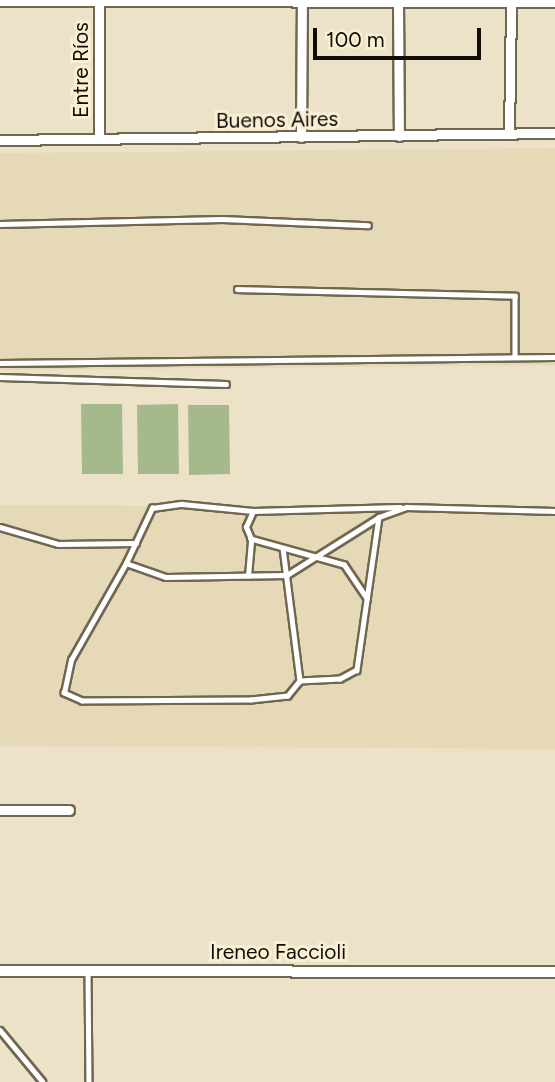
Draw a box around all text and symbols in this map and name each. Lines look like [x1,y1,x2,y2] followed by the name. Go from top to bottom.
[317,14,485,58] scale bar
[68,22,94,118] street label: Entre Ríos
[326,27,385,52] text: 100 m
[216,106,338,134] street label: Buenos Aires
[210,939,346,965] street label: Ireneo Faccioli

